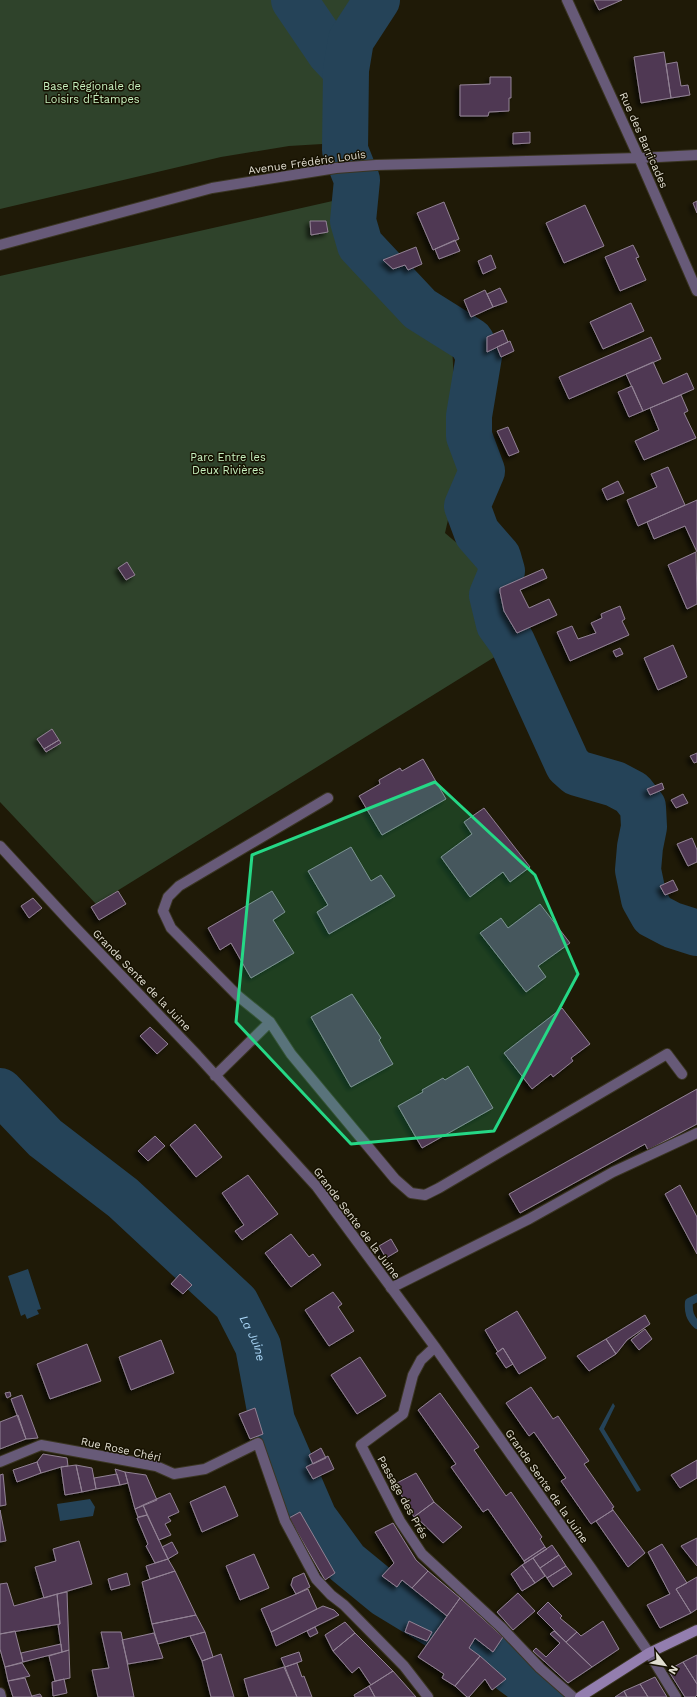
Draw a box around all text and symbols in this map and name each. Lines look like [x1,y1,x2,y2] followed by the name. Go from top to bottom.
[43,80,141,106] park label: Base Régionale de Loisirs d'Étampes
[617,90,671,190] street label: Rue des Barricades
[247,148,367,177] street label: Avenue Frédéric Louis
[190,451,266,477] park label: Parc Entre les Deux Rivières
[90,927,194,1034] street label: Grande Sente de la Juine
[310,1165,403,1282] street label: Grande Sente de la Juine
[237,1313,268,1362] water label: La Juine
[502,1427,591,1546] street label: Grande Sente de la Juine
[80,1435,162,1464] street label: Rue Rose Chéri
[374,1454,431,1541] street label: Passage des Prés
[645,1645,685,1685] north arrow
[665,1663,681,1677] text: N

